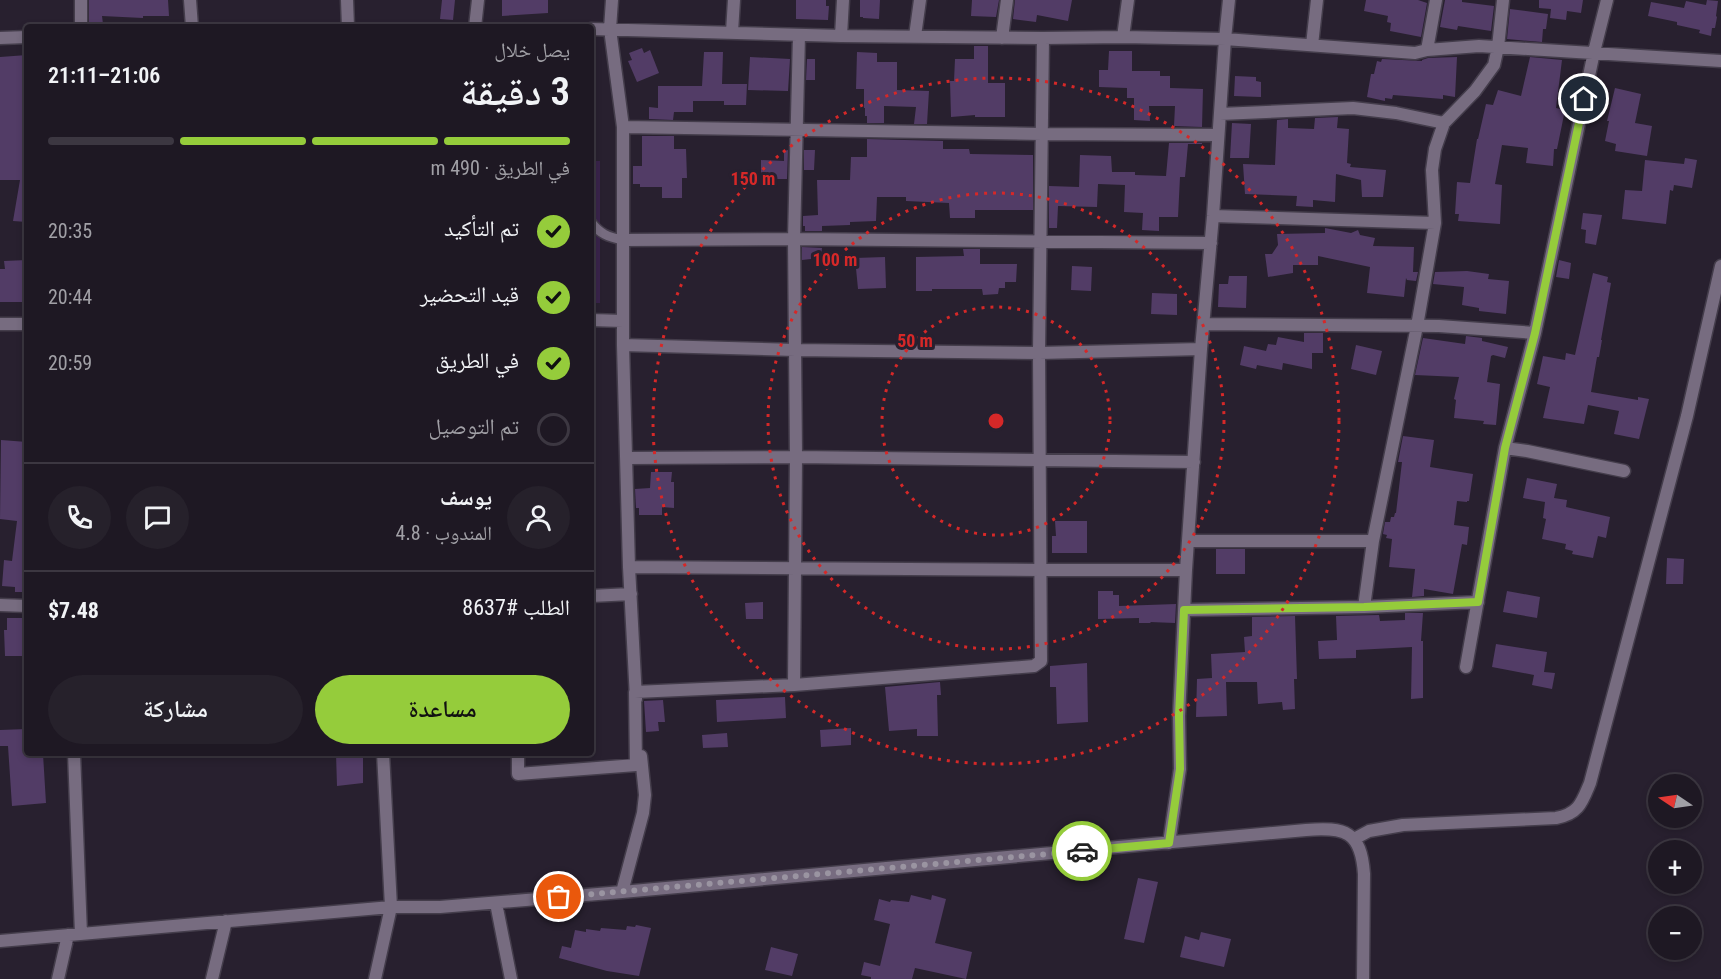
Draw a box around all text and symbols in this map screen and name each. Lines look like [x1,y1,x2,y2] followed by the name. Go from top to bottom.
[494,38,570,62] text: يصل خلال
[48,63,160,88] text: 21:06–21:11
[460,69,570,115] text: 3 دقيقة
[1558,73,1609,124] pin
[1567,82,1600,115] icon: home
[431,156,570,180] text: في الطريق · 490 m
[731,168,775,189] text: 150 m
[537,215,570,248] icon: check
[444,216,519,241] text: تم التأكيد
[48,219,92,243] text: 20:35
[813,249,857,270] text: 100 m
[537,281,570,314] icon: check
[420,282,519,307] text: قيد التحضير
[48,285,92,309] text: 20:44
[897,330,933,351] text: 50 m
[537,347,570,380] icon: check
[435,348,519,373] text: في الطريق
[48,351,92,375] text: 20:59
[986,411,1006,431] centre of rings
[428,414,519,439] text: تم التوصيل
[440,485,492,510] text: يوسف
[48,486,111,549] button: phone
[126,486,189,549] button: chat
[507,486,570,549] button: person
[396,521,492,545] text: المندوب · 4.8
[462,595,570,620] text: الطلب #8637
[48,598,99,623] text: $7.48
[48,675,303,744] button: مشاركة
[315,675,570,744] button: مساعدة
[1648,774,1702,828] north arrow
[1648,774,1702,960] map controls
[1052,821,1112,881] courier
[1066,835,1099,868] icon: car
[1648,840,1702,894] button: +
[533,871,584,922] pin
[542,880,575,913] icon: bag
[1648,906,1702,960] button: −

